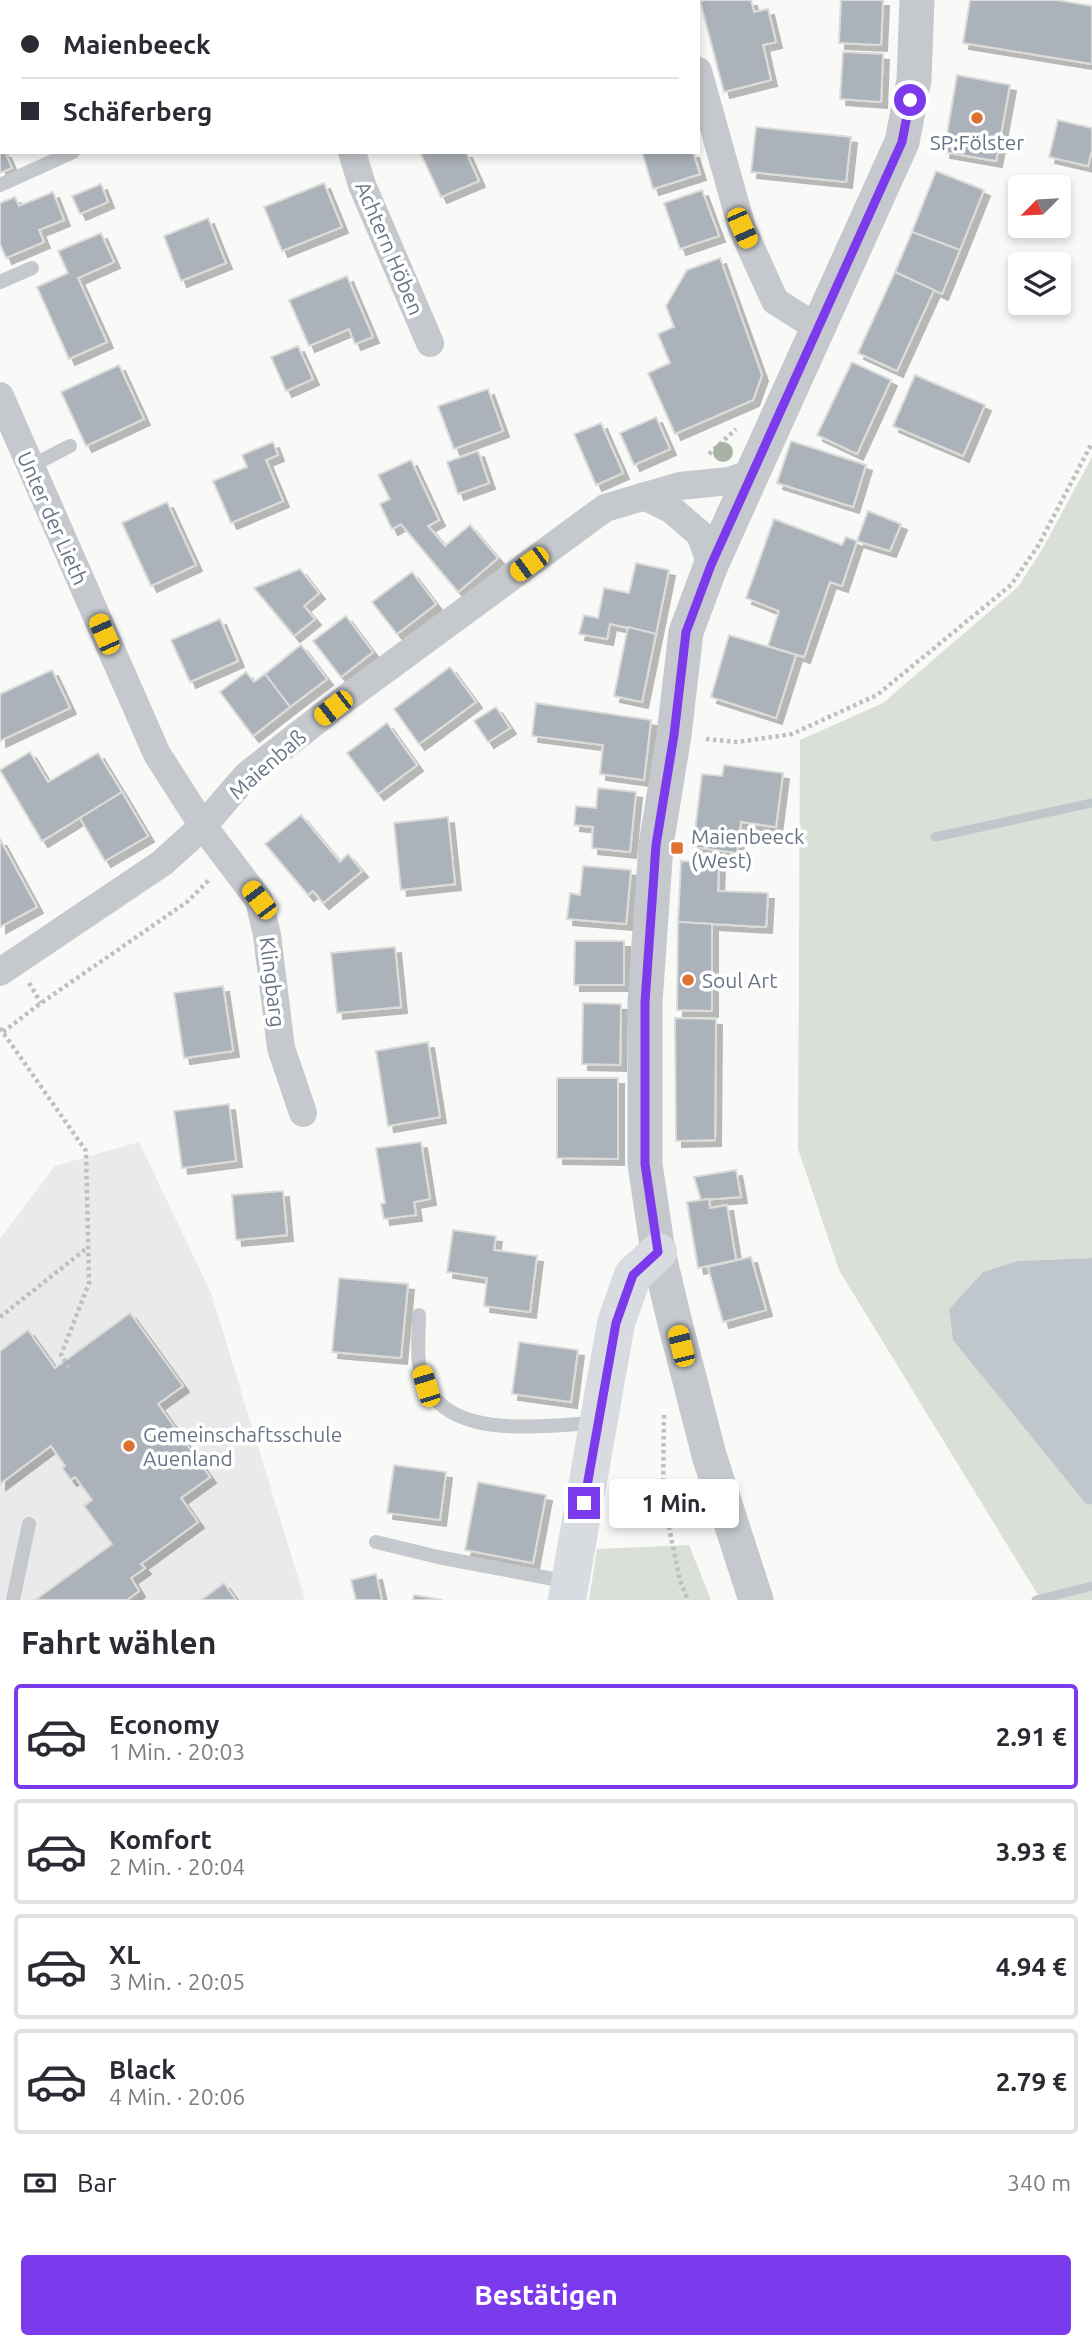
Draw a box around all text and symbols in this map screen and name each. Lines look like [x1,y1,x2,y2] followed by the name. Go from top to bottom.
[63,30,211,59] text: Maienbeeck
[894,84,926,116] route start
[63,97,212,126] text: Schäferberg
[969,110,985,126] marker: SP:Fölster
[930,130,1024,154] place label: SP:Fölster
[1008,175,1071,238] north arrow
[1008,175,1071,315] map controls
[351,178,429,318] street label: Achtern Höben
[724,205,761,251] car
[1008,252,1071,315] button: layers
[13,448,93,588] street label: Unter der Lieth
[506,543,553,585] car
[86,611,123,657] car
[310,687,357,729] car
[224,724,310,804] street label: Maienbaß
[691,824,805,872] place label: Maienbeeck (West)
[669,840,685,856] marker: Maienbeeck (West)
[238,877,281,923] car
[256,936,290,1028] street label: Klingbarg
[702,968,777,992] place label: Soul Art
[680,972,696,988] marker: Soul Art
[666,1323,697,1369] car
[410,1363,443,1409] car
[143,1422,342,1470] place label: Gemeinschaftsschule Auenland
[121,1438,137,1454] marker: Gemeinschaftsschule Auenland
[608,1478,738,1528] callout: 1 Min.
[568,1487,600,1519] route end
[642,1491,706,1516] text: 1 Min.
[21,1624,216,1660] text: Fahrt wählen
[25,1705,88,1768] icon: car
[109,1710,219,1739] text: Economy
[996,1722,1067,1751] text: 2.91 €
[109,1739,245,1764] text: 1 Min. · 20:03
[25,1820,88,1883] icon: car
[109,1825,212,1854] text: Komfort
[996,1837,1067,1866] text: 3.93 €
[109,1854,245,1879] text: 2 Min. · 20:04
[25,1935,88,1998] icon: car
[109,1940,140,1969] text: XL
[996,1952,1067,1981] text: 4.94 €
[109,1969,245,1994] text: 3 Min. · 20:05
[25,2050,88,2113] icon: car
[109,2055,176,2084] text: Black
[996,2067,1067,2096] text: 2.79 €
[109,2084,245,2109] text: 4 Min. · 20:06
[21,2164,59,2202] icon: cash
[77,2168,117,2197] text: Bar
[1007,2170,1071,2195] text: 340 m
[21,2255,1071,2335] button: Bestätigen

